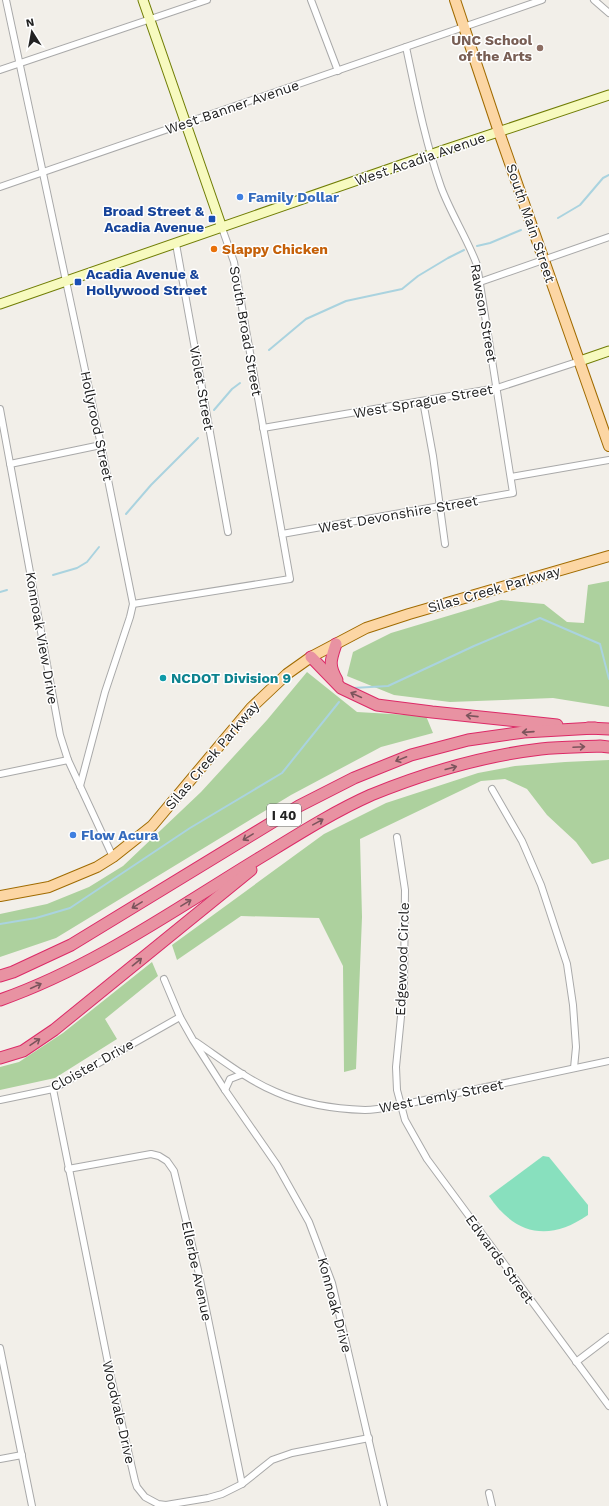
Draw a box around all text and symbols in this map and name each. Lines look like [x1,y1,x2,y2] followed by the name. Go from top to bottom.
[12,12,52,52] north arrow
[25,16,35,30] text: N
[451,32,533,64] place label: UNC School of the Arts
[535,43,545,53] marker: UNC School of the Arts
[163,77,301,137] street label: West Banner Avenue
[353,129,487,189] street label: West Acadia Avenue
[503,162,559,285] street label: South Main Street
[248,189,339,205] place label: Family Dollar
[235,192,245,202] marker: Family Dollar
[103,203,204,235] place label: Broad Street & Acadia Avenue
[207,214,217,224] marker: Broad Street & Acadia Avenue
[222,241,328,257] place label: Slappy Chicken
[209,244,219,254] marker: Slappy Chicken
[467,262,501,364] street label: Rawson Street
[227,265,265,397] street label: South Broad Street
[86,266,207,298] place label: Acadia Avenue & Hollywood Street
[73,277,83,287] marker: Acadia Avenue & Hollywood Street
[187,344,217,432] street label: Violet Street
[78,370,116,483] street label: Hollyrood Street
[352,381,494,421] street label: West Sprague Street
[317,492,479,536] street label: West Devonshire Street
[426,562,563,616] street label: Silas Creek Parkway
[22,570,62,706] street label: Konnoak View Drive
[171,670,291,686] place label: NCDOT Division 9
[158,673,168,683] marker: NCDOT Division 9
[350,691,362,698] one-way arrow
[162,697,263,813] street label: Silas Creek Parkway
[466,712,479,720] one-way arrow
[522,728,535,735] one-way arrow
[572,743,585,751] one-way arrow
[396,756,408,764] one-way arrow
[444,763,457,771] one-way arrow
[267,804,301,826] road number: I 40
[312,818,324,826] one-way arrow
[81,827,159,843] place label: Flow Acura
[68,830,78,840] marker: Flow Acura
[243,833,254,841] one-way arrow
[180,898,192,906] one-way arrow
[131,901,143,909] one-way arrow
[392,902,412,1016] street label: Edgewood Circle
[132,958,143,966] one-way arrow
[30,982,42,989] one-way arrow
[48,1036,136,1094] street label: Cloister Drive
[29,1038,40,1046] one-way arrow
[377,1076,505,1116] street label: West Lemly Street
[463,1212,538,1306] street label: Edwards Street
[179,1220,215,1322] street label: Ellerbe Avenue
[315,1256,355,1354] street label: Konnoak Drive
[99,1359,139,1465] street label: Woodvale Drive

